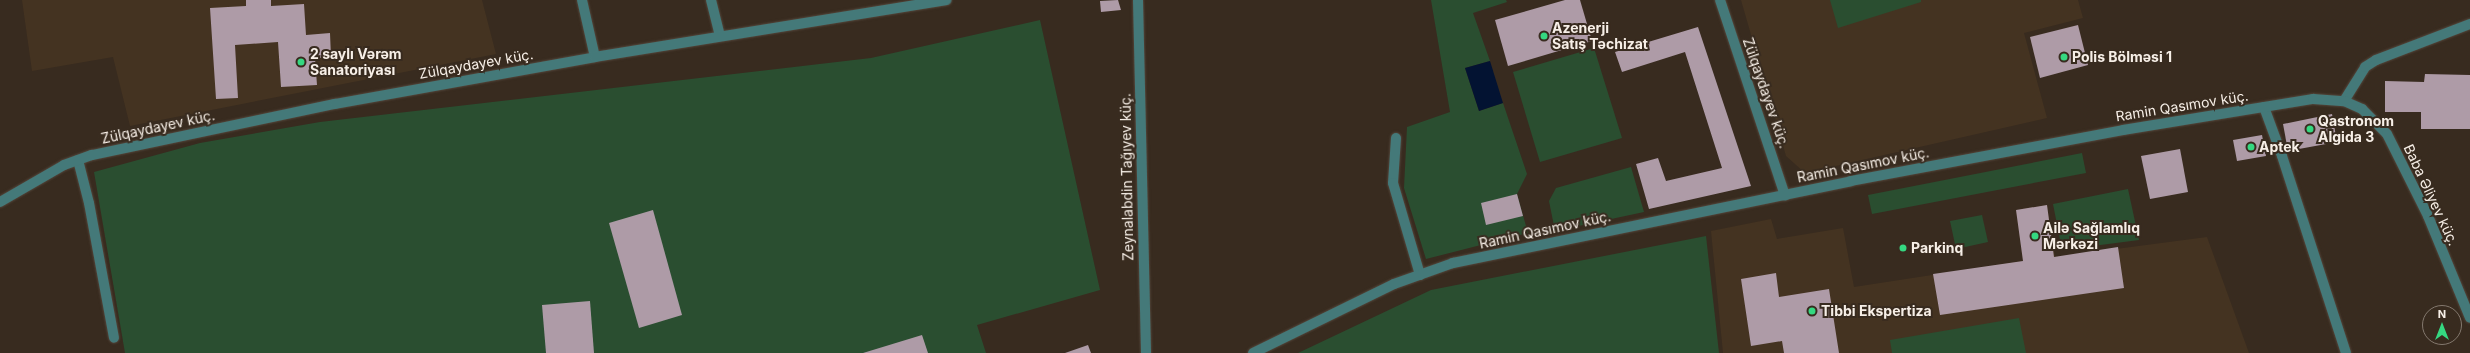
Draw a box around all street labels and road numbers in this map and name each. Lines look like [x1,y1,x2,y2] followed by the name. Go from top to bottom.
[1739,36,1793,150] street label: Zülqaydayev küç.
[418,46,534,82] street label: Zülqaydayev küç.
[2114,87,2250,125] street label: Ramin Qasımov küç.
[1117,93,1137,261] street label: Zeynalabdin Tağıyev küç.
[100,107,216,147] street label: Zülqaydayev küç.
[2400,142,2462,248] street label: Baba Əliyev küç.
[1796,144,1930,186] street label: Ramin Qasımov küç.
[1478,208,1612,252] street label: Ramin Qasımov küç.

